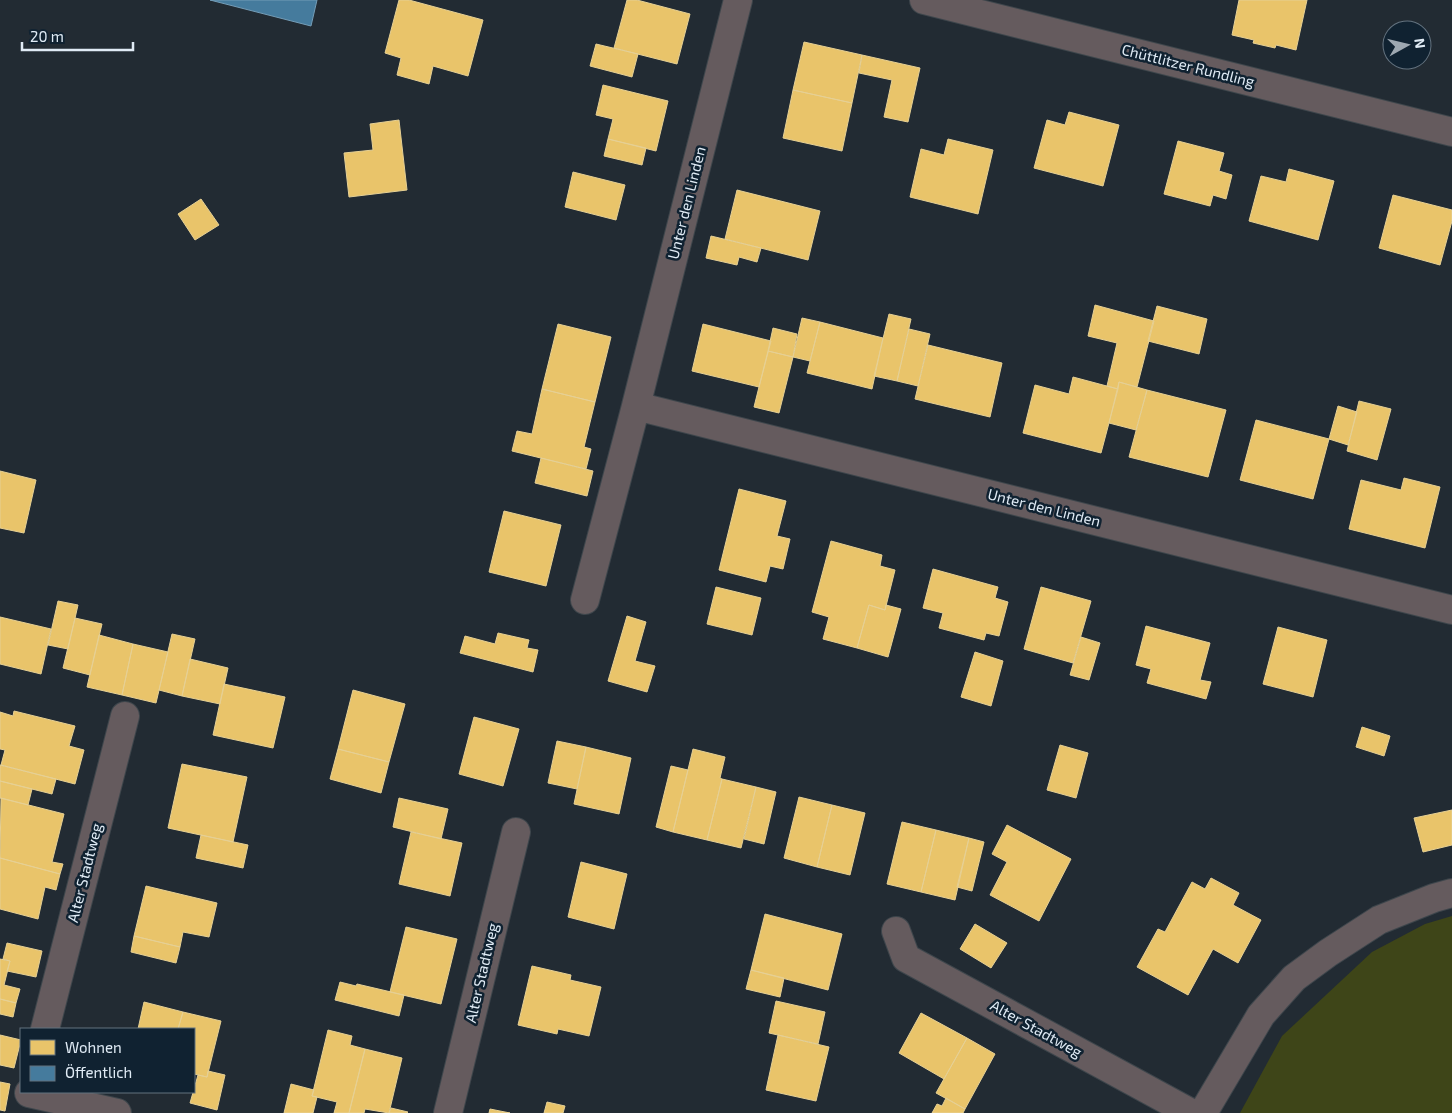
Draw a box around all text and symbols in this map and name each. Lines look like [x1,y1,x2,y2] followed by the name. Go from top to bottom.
[22,20,134,52] scale bar
[1382,20,1432,70] north arrow
[30,27,64,45] text: 20 m
[1411,37,1429,49] text: N
[1120,40,1257,90] street label: Chüttlitzer Rundling
[663,144,709,261] street label: Unter den Linden
[986,484,1103,530] street label: Unter den Linden
[63,821,105,924] street label: Alter Stadtweg
[461,921,501,1024] street label: Alter Stadtweg
[988,996,1086,1061] street label: Alter Stadtweg
[20,1028,195,1093] legend
[65,1038,122,1056] text: Wohnen
[65,1063,132,1081] text: Öffentlich

